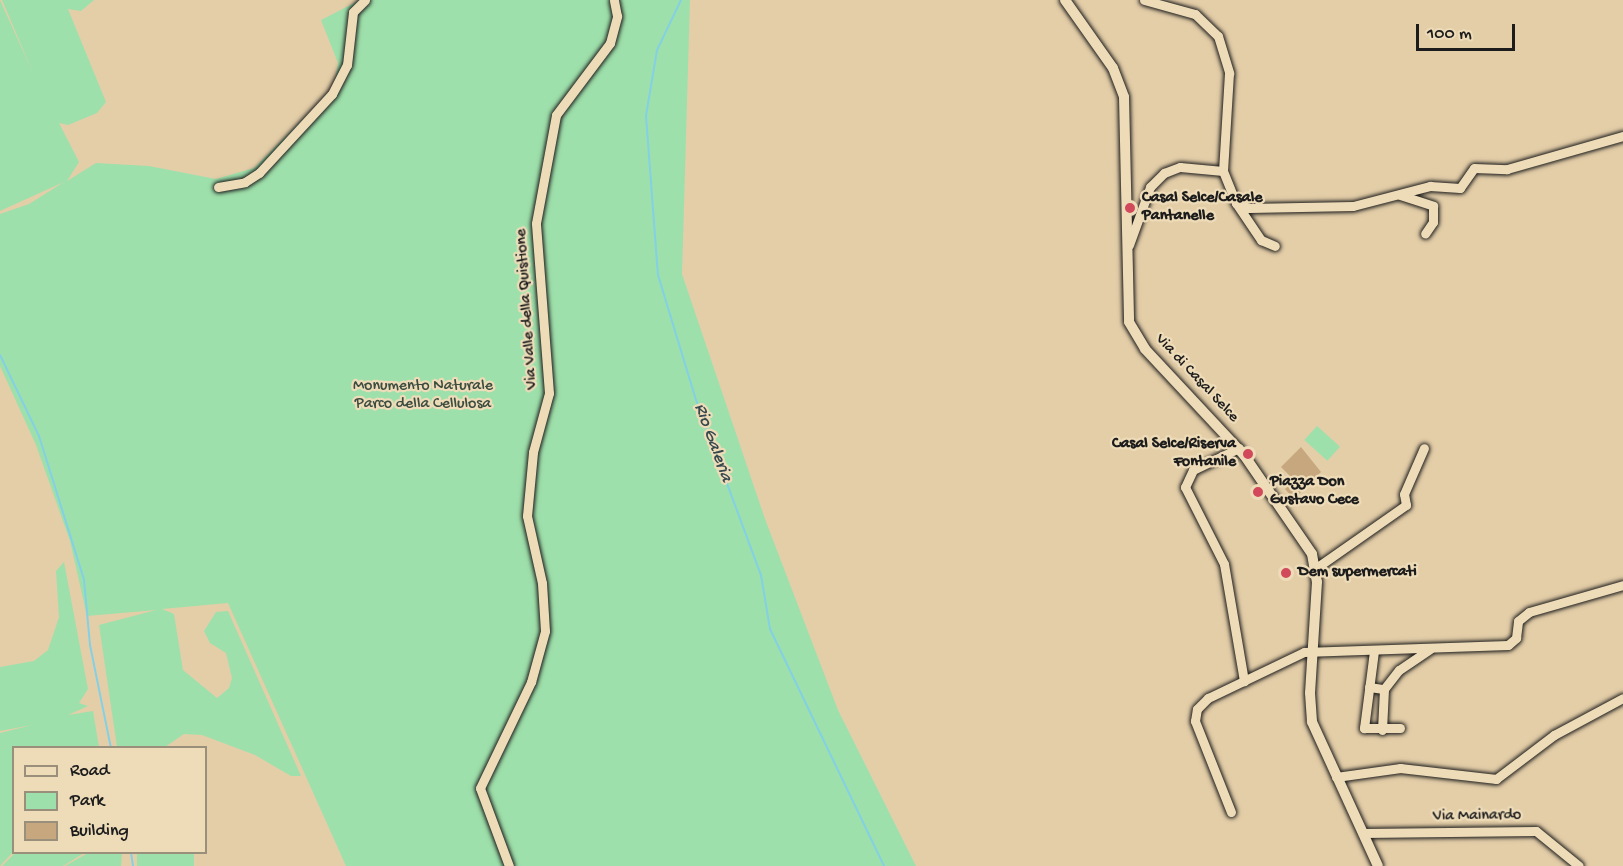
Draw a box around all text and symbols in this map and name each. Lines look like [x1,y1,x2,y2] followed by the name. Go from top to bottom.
[1419,12,1518,50] scale bar
[1427,24,1472,45] text: 100 m
[1142,189,1262,227] place label: Casal Selce/Casale Pantanelle
[1123,201,1137,215] marker: Casal Selce/Casale Pantanelle
[513,228,543,390] street label: Via Valle della Quistione
[1150,331,1242,427] street label: Via di Casal Selce
[353,377,493,415] park label: Monumento Naturale Parco della Cellulosa
[688,401,736,485] water label: Rio Galeria
[1112,435,1236,473] place label: Casal Selce/Riserva Fontanile
[1241,447,1255,461] marker: Casal Selce/Riserva Fontanile
[1270,473,1359,511] place label: Piazza Don Gustavo Cece
[1251,485,1265,499] marker: Piazza Don Gustavo Cece
[1298,563,1417,583] place label: Dem supermercati
[1279,566,1293,580] marker: Dem supermercati
[12,746,207,854] legend
[70,761,109,782] text: Road
[70,791,104,812] text: Park
[1433,807,1521,827] street label: Via Mainardo
[70,821,129,842] text: Building

